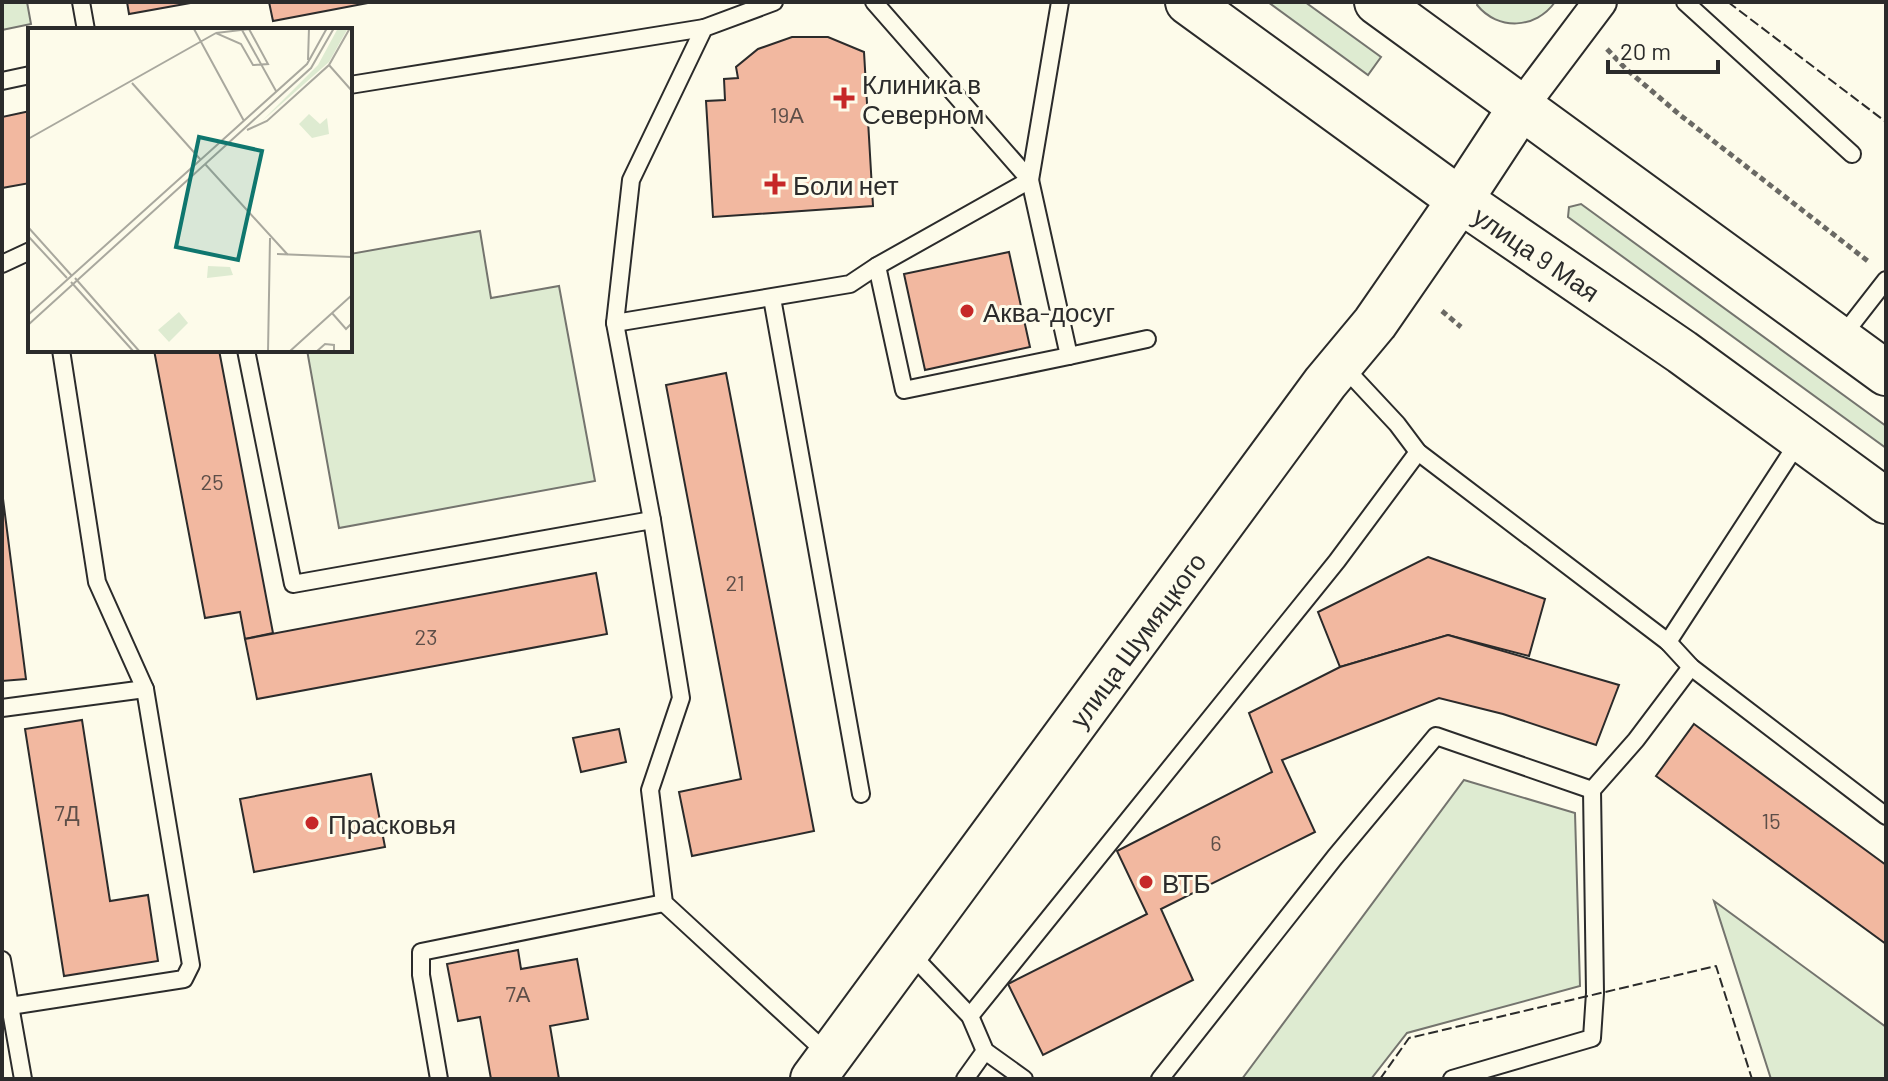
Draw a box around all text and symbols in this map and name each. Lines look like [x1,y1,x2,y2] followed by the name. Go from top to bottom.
[1608,24,1718,74] scale bar
[28,28,352,352] inset map
[1620,36,1671,65] text: 20 m
[862,68,984,129] place label: Клиника в Северном
[833,87,855,109] marker: Клиника в Северном
[770,101,804,127] house number: 19А
[793,169,899,200] place label: Боли нет
[764,173,786,195] marker: Боли нет
[1468,199,1606,307] street label: улица 9 Мая
[983,296,1115,327] place label: Аква-досуг
[958,302,976,320] marker: Аква-досуг
[200,468,224,494] house number: 25
[1062,546,1211,733] street label: улица Шумяцкого
[725,569,745,595] house number: 21
[415,623,438,649] house number: 23
[54,799,80,826] house number: 7Д
[1761,807,1781,833] house number: 15
[328,808,456,839] place label: Прасковья
[303,814,321,832] marker: Прасковья
[1210,829,1222,855] house number: 6
[1162,867,1211,898] place label: ВТБ
[1137,873,1155,891] marker: ВТБ
[505,980,531,1006] house number: 7А

